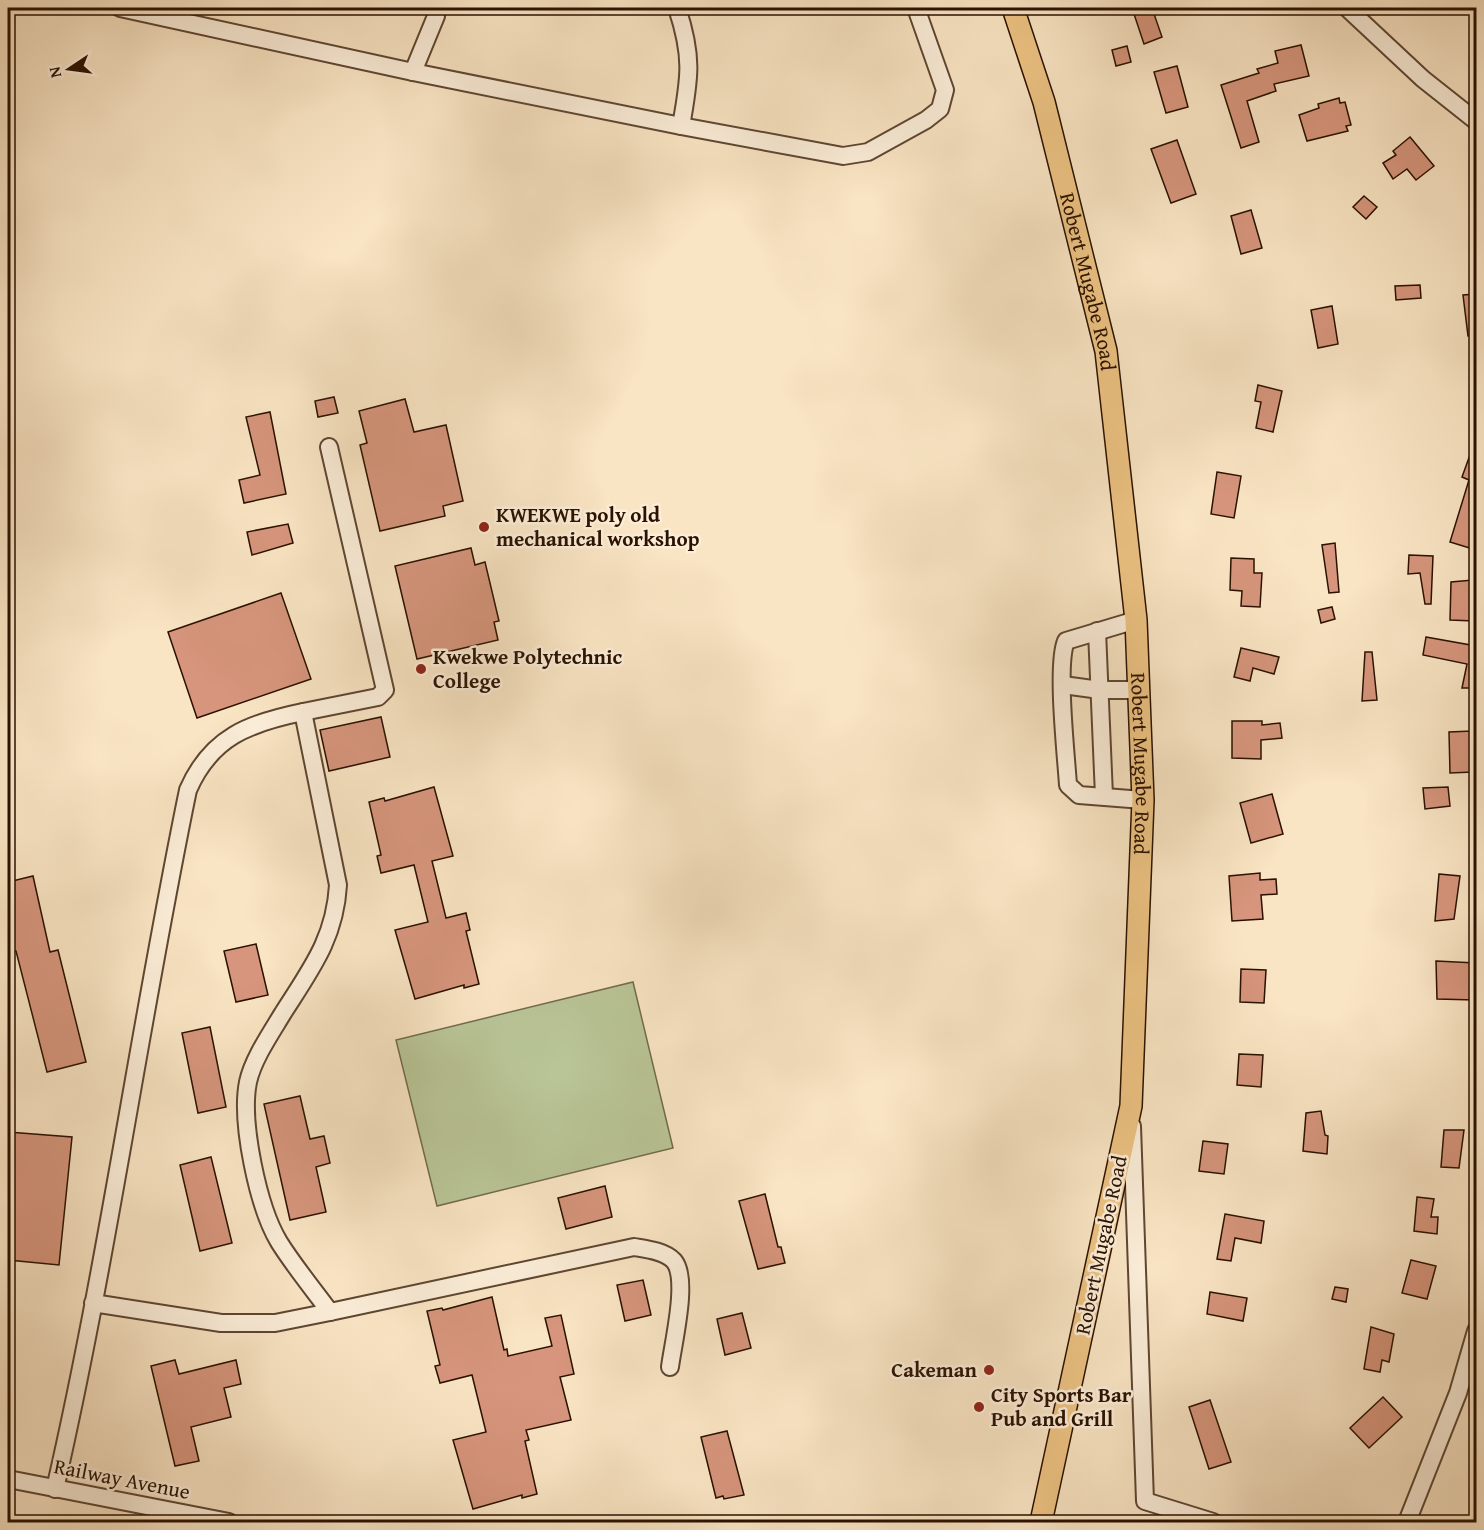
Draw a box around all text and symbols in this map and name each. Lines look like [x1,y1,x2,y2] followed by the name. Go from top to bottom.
[39,39,99,99] north arrow
[41,64,67,80] text: N
[1052,189,1124,373] street label: Robert Mugabe Road
[496,499,700,554] place label: KWEKWE poly old mechanical workshop
[477,520,491,534] marker: KWEKWE poly old mechanical workshop
[433,641,623,696] place label: Kwekwe Polytechnic College
[414,662,428,676] marker: Kwekwe Polytechnic College
[1123,672,1159,856] street label: Robert Mugabe Road
[1066,1152,1135,1337] street label: Robert Mugabe Road
[891,1354,978,1385] place label: Cakeman
[982,1363,996,1377] marker: Cakeman
[991,1379,1132,1434] place label: City Sports Bar Pub and Grill
[972,1400,986,1414] marker: City Sports Bar Pub and Grill
[51,1450,193,1507] street label: Railway Avenue

